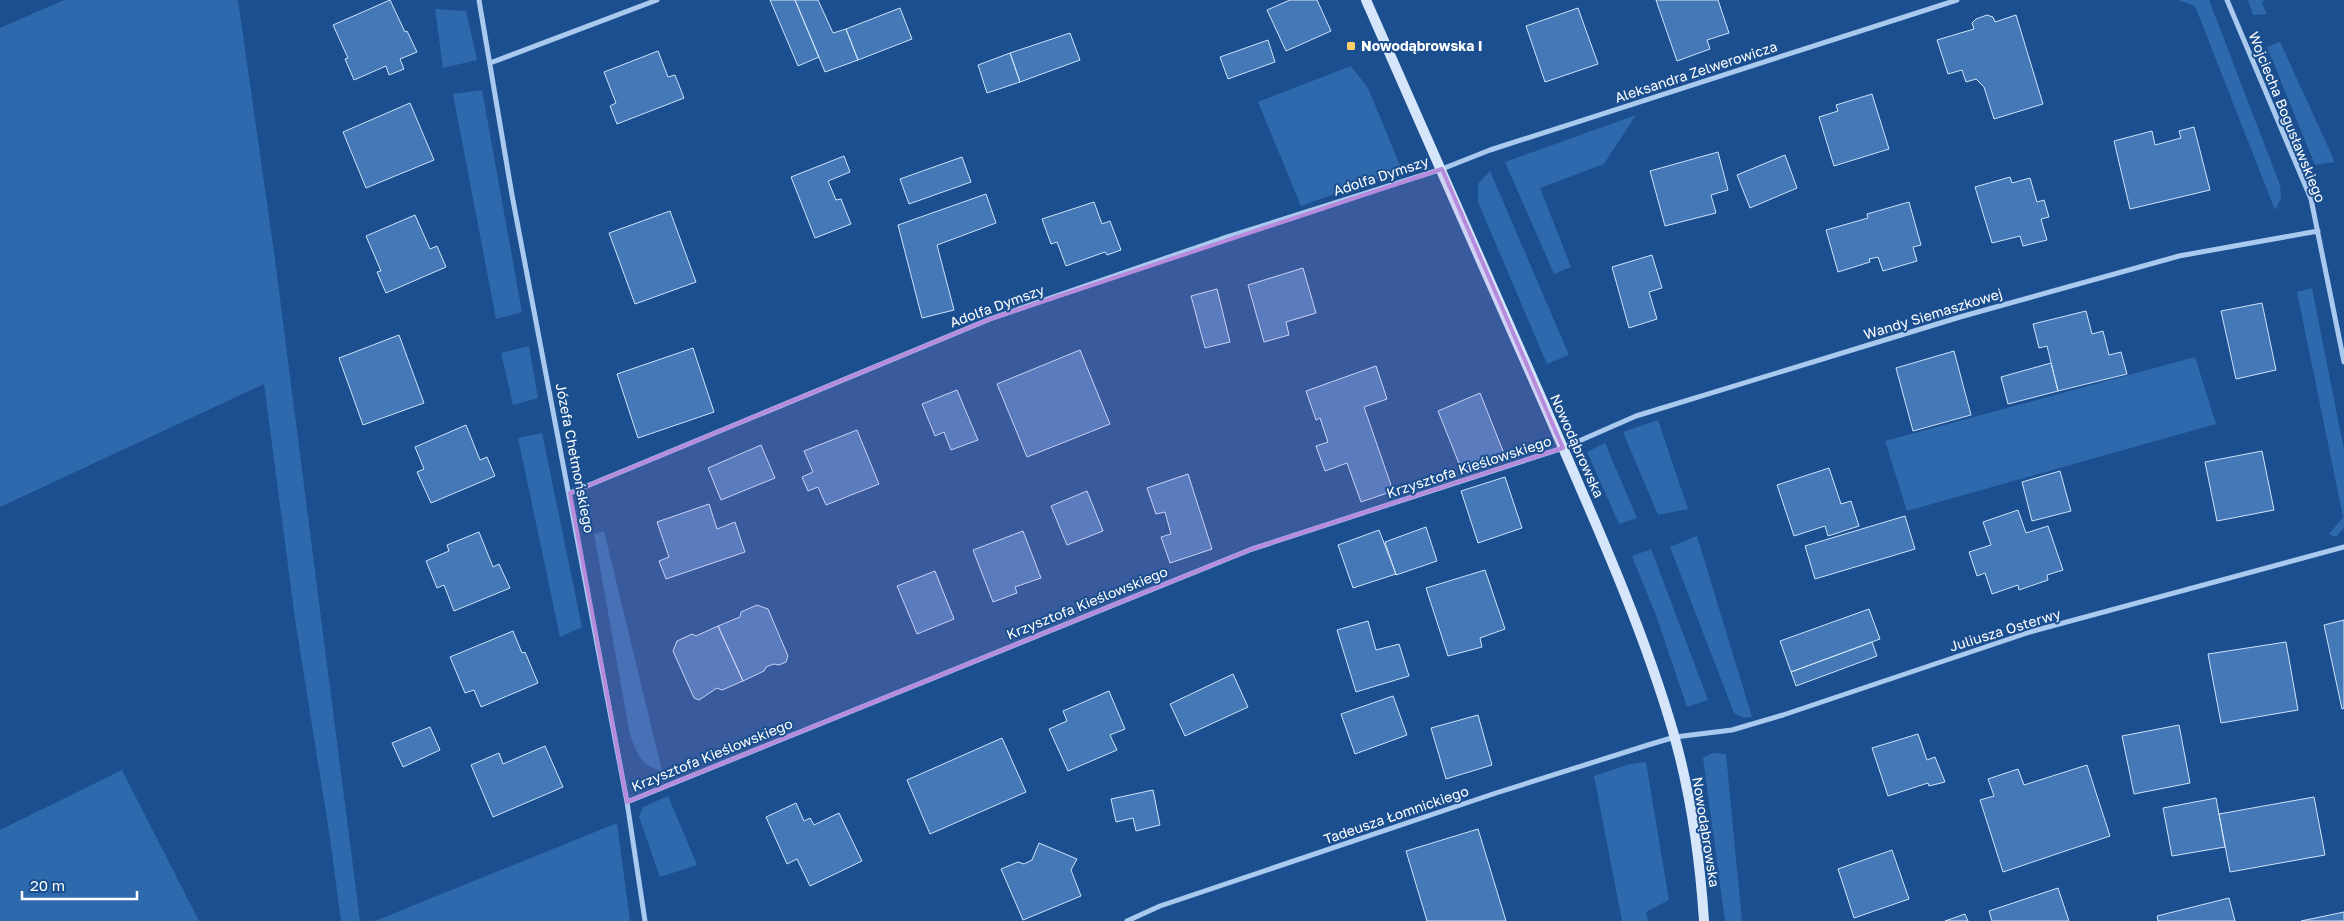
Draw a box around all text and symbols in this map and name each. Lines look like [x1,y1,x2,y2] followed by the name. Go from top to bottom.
[2245,29,2330,205] street label: Wojciecha Bogusławskiego
[1361,37,1483,54] place label: Nowodąbrowska I
[1612,37,1779,106] street label: Aleksandra Zelwerowicza
[1345,40,1357,52] marker: Nowodąbrowska I
[1331,152,1431,199] street label: Adolfa Dymszy
[947,281,1047,330] street label: Adolfa Dymszy
[1862,284,2004,343] street label: Wandy Siemaszkowej
[553,382,598,534] street label: Józefa Chełmońskiego
[1547,391,1608,500] street label: Nowodąbrowska
[1384,432,1553,501] street label: Krzysztofa Kieślowskiego
[1004,562,1170,643] street label: Krzysztofa Kieślowskiego
[1947,604,2063,655] street label: Juliusza Osterwy
[629,714,795,795] street label: Krzysztofa Kieślowskiego
[1689,775,1724,888] street label: Nowodąbrowska
[1321,782,1471,847] street label: Tadeusza Łomnickiego
[22,868,138,900] scale bar
[30,876,65,894] text: 20 m

